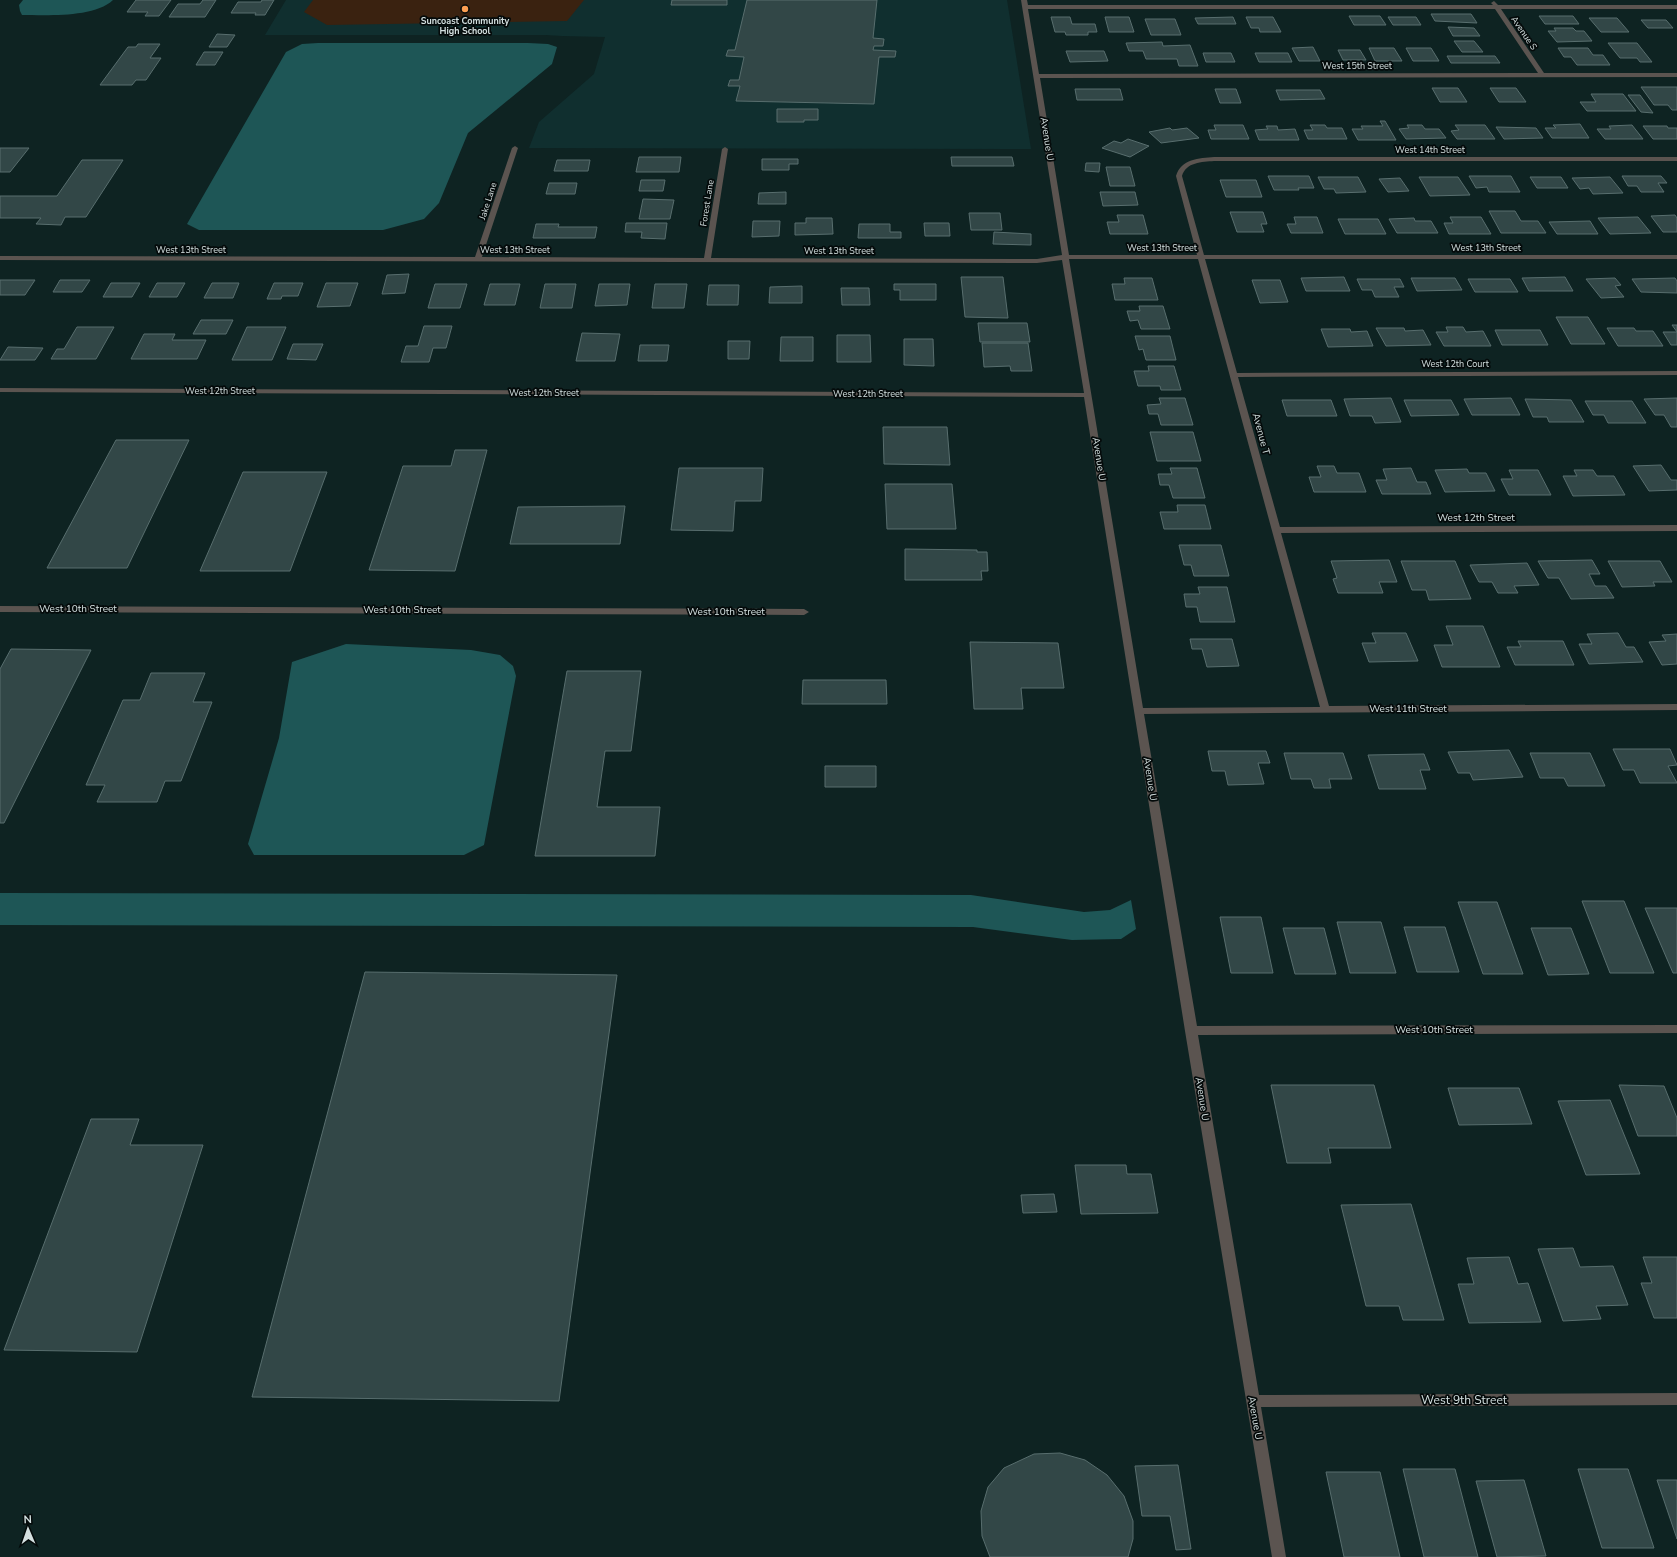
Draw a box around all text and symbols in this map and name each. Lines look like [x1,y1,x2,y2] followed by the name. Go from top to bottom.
[460,4,470,14] marker: Suncoast Community High School
[1508,14,1540,53] street label: Avenue S
[421,15,509,37] place label: Suncoast Community High School
[1322,60,1393,72] street label: West 15th Street
[1037,116,1057,162] street label: Avenue U
[1395,144,1466,156] street label: West 14th Street
[697,179,717,227] street label: Forest Lane
[476,181,500,222] street label: Jake Lane
[1127,242,1198,254] street label: West 13th Street
[1451,242,1522,254] street label: West 13th Street
[156,244,227,256] street label: West 13th Street
[480,244,551,256] street label: West 13th Street
[804,245,875,257] street label: West 13th Street
[1421,358,1490,370] street label: West 12th Court
[185,385,256,397] street label: West 12th Street
[509,387,580,399] street label: West 12th Street
[833,388,904,400] street label: West 12th Street
[1249,412,1273,456] street label: Avenue T
[1089,436,1109,482] street label: Avenue U
[1437,511,1515,525] street label: West 12th Street
[39,602,117,616] street label: West 10th Street
[363,603,441,617] street label: West 10th Street
[687,605,765,619] street label: West 10th Street
[1369,702,1447,716] street label: West 11th Street
[1140,756,1160,802] street label: Avenue U
[1395,1023,1473,1037] street label: West 10th Street
[1192,1076,1212,1122] street label: Avenue U
[1421,1392,1508,1408] street label: West 9th Street
[1244,1395,1266,1441] street label: Avenue U
[8,1509,48,1549] north arrow
[23,1512,32,1527] text: N

